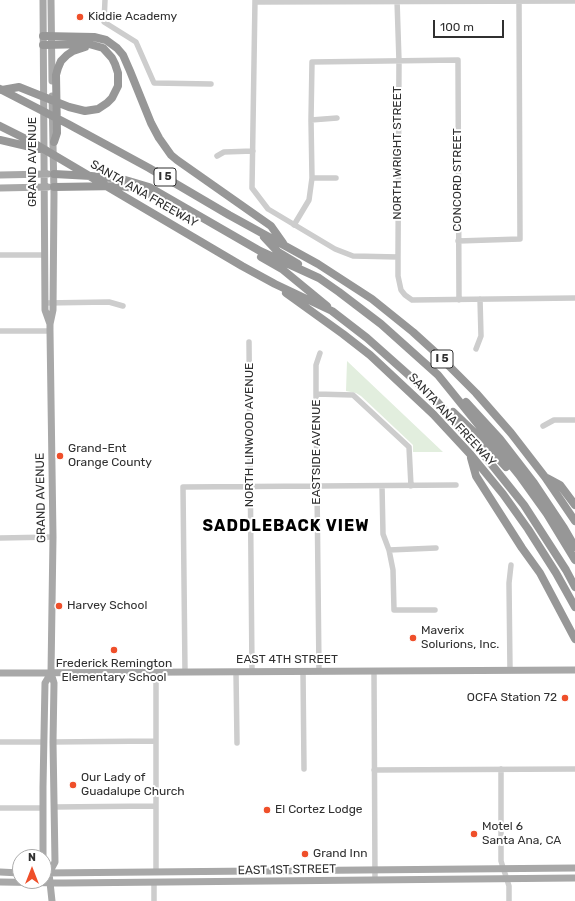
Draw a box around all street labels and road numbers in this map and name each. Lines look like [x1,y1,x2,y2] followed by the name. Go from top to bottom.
[391,86,405,220] street label: NORTH WRIGHT STREET
[26,117,40,207] street label: GRAND AVENUE
[451,128,465,232] street label: CONCORD STREET
[88,157,200,231] street label: SANTA ANA FREEWAY
[154,168,176,186] road number: I 5
[431,350,453,368] road number: I 5
[243,363,257,507] street label: NORTH LINWOOD AVENUE
[405,371,499,469] street label: SANTA ANA FREEWAY
[310,399,324,505] street label: EASTSIDE AVENUE
[33,453,49,543] street label: GRAND AVENUE
[236,653,338,667] street label: EAST 4TH STREET
[238,862,336,878] street label: EAST 1ST STREET

